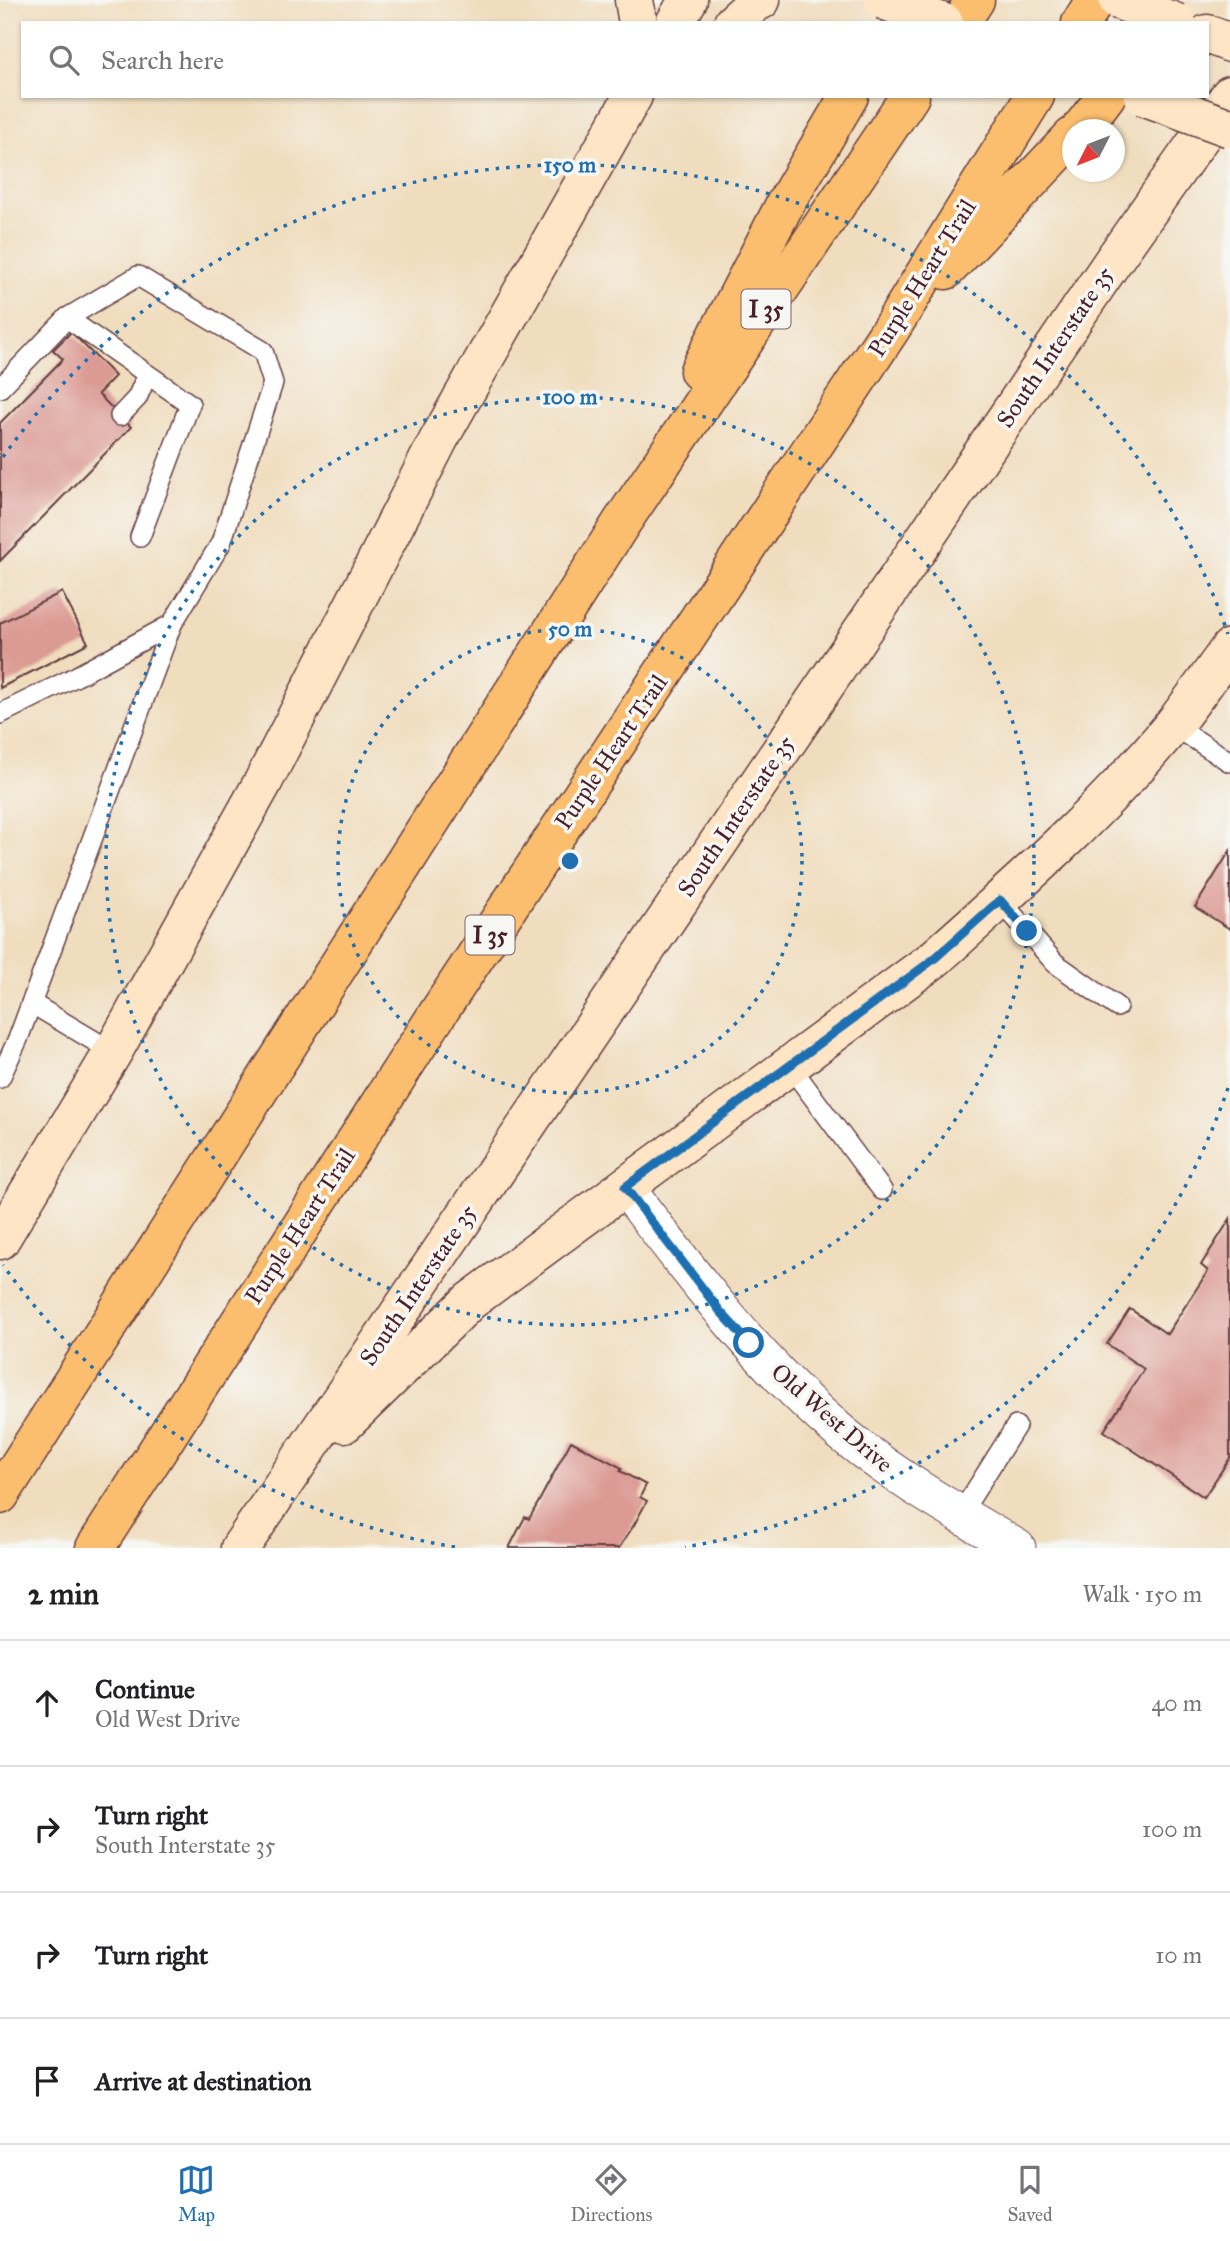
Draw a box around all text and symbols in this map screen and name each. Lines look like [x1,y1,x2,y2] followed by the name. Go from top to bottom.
[21,21,1209,98] search box
[45,41,83,79] icon: search
[101,44,224,76] text: Search here
[1062,119,1125,182] north arrow
[544,152,596,178] text: 150 m
[861,193,983,362] street label: Purple Heart Trail
[990,261,1120,433] street label: South Interstate 35
[742,290,790,328] road number: I 35
[543,384,598,410] text: 100 m
[548,616,592,642] text: 50 m
[548,668,674,835] street label: Purple Heart Trail
[671,730,801,902] street label: South Interstate 35
[558,849,582,873] centre of rings
[1011,915,1042,946] route end
[466,916,514,954] road number: I 35
[238,1142,362,1310] street label: Purple Heart Trail
[353,1199,483,1371] street label: South Interstate 35
[733,1327,764,1358] route start
[765,1357,899,1479] street label: Old West Drive
[28,1576,99,1612] text: 2 min
[1082,1580,1202,1608] text: Walk · 150 m
[95,1673,195,1705] text: Continue
[28,1684,66,1722] icon: ahead
[1152,1689,1202,1717] text: 40 m
[95,1705,240,1733] text: Old West Drive
[95,1799,208,1831] text: Turn right
[28,1810,66,1848] icon: right
[1142,1815,1202,1843] text: 100 m
[95,1831,276,1859] text: South Interstate 35
[28,1936,66,1974] icon: right
[95,1939,208,1971] text: Turn right
[1155,1941,1202,1969] text: 10 m
[28,2062,66,2100] icon: arrive
[95,2065,312,2097] text: Arrive at destination
[177,2161,215,2226] tab: Map
[570,2161,652,2226] tab: Directions
[1007,2161,1053,2226] tab: Saved

